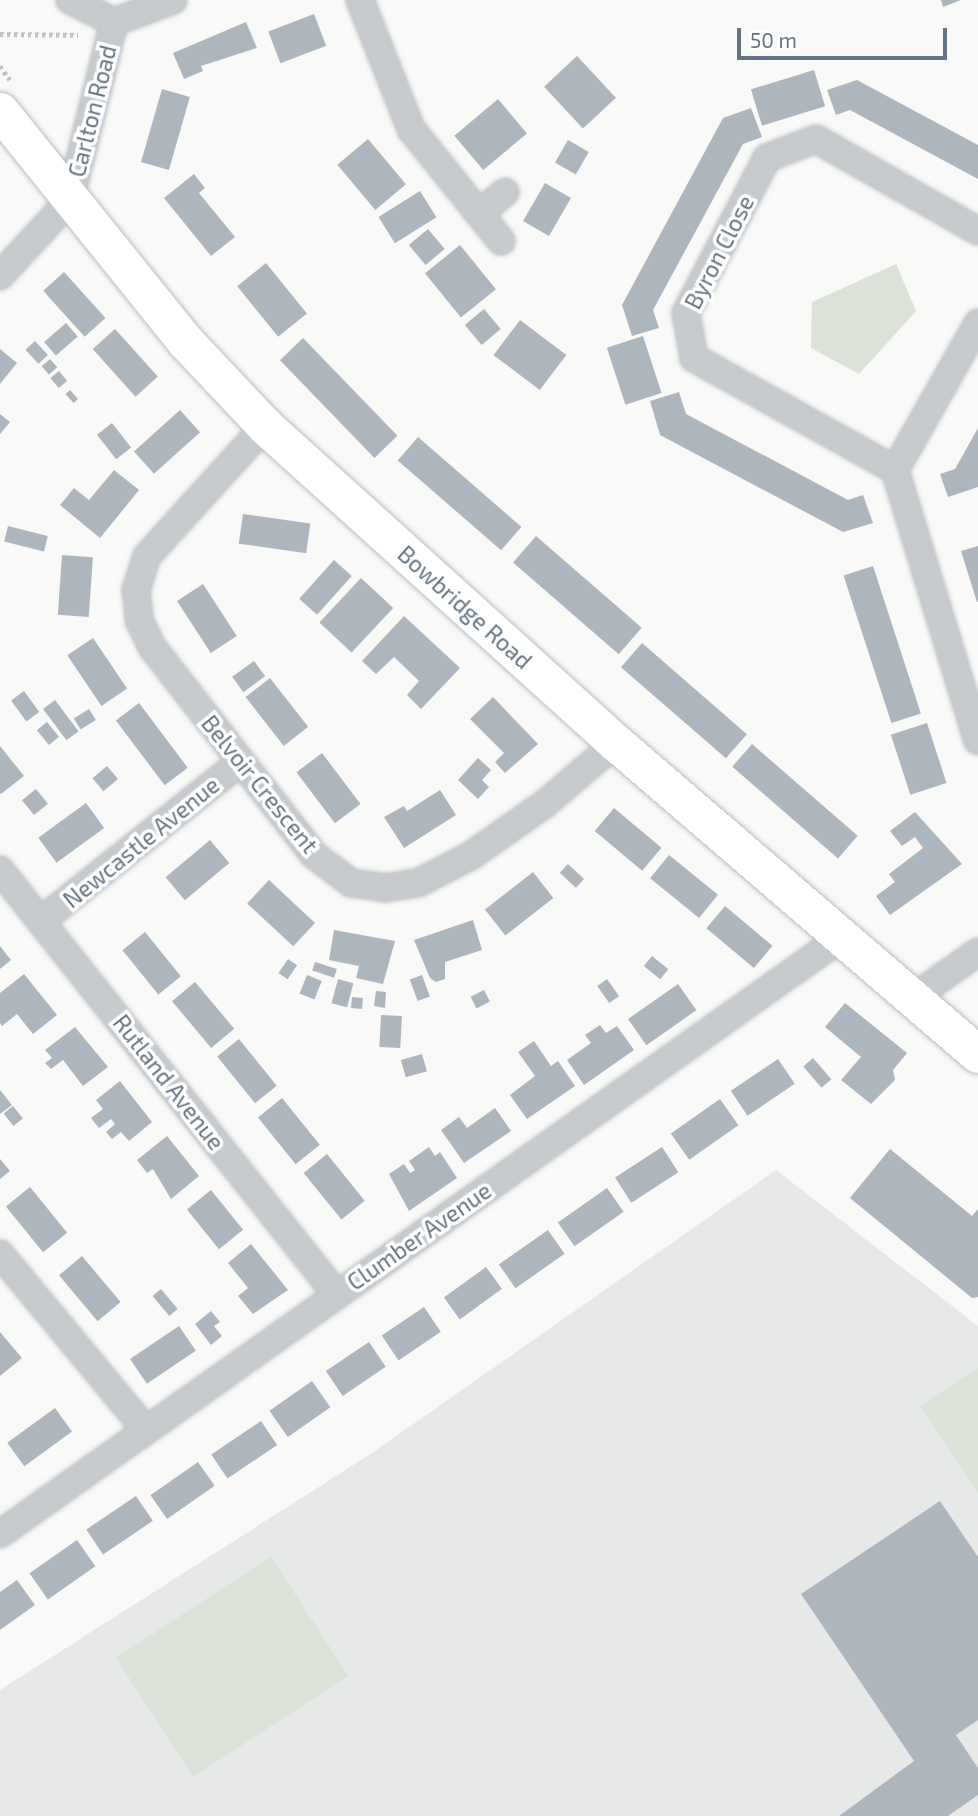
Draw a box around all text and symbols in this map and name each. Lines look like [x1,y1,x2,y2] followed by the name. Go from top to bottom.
[740,14,950,58] scale bar
[750,27,797,52] text: 50 m
[62,42,122,180] street label: Carlton Road
[679,191,759,313] street label: Byron Close
[392,540,538,674] street label: Bowbridge Road
[196,709,324,859] street label: Belvoir Crescent
[57,770,225,914] street label: Newcastle Avenue
[108,1009,230,1155] street label: Rutland Avenue
[341,1176,497,1296] street label: Clumber Avenue

